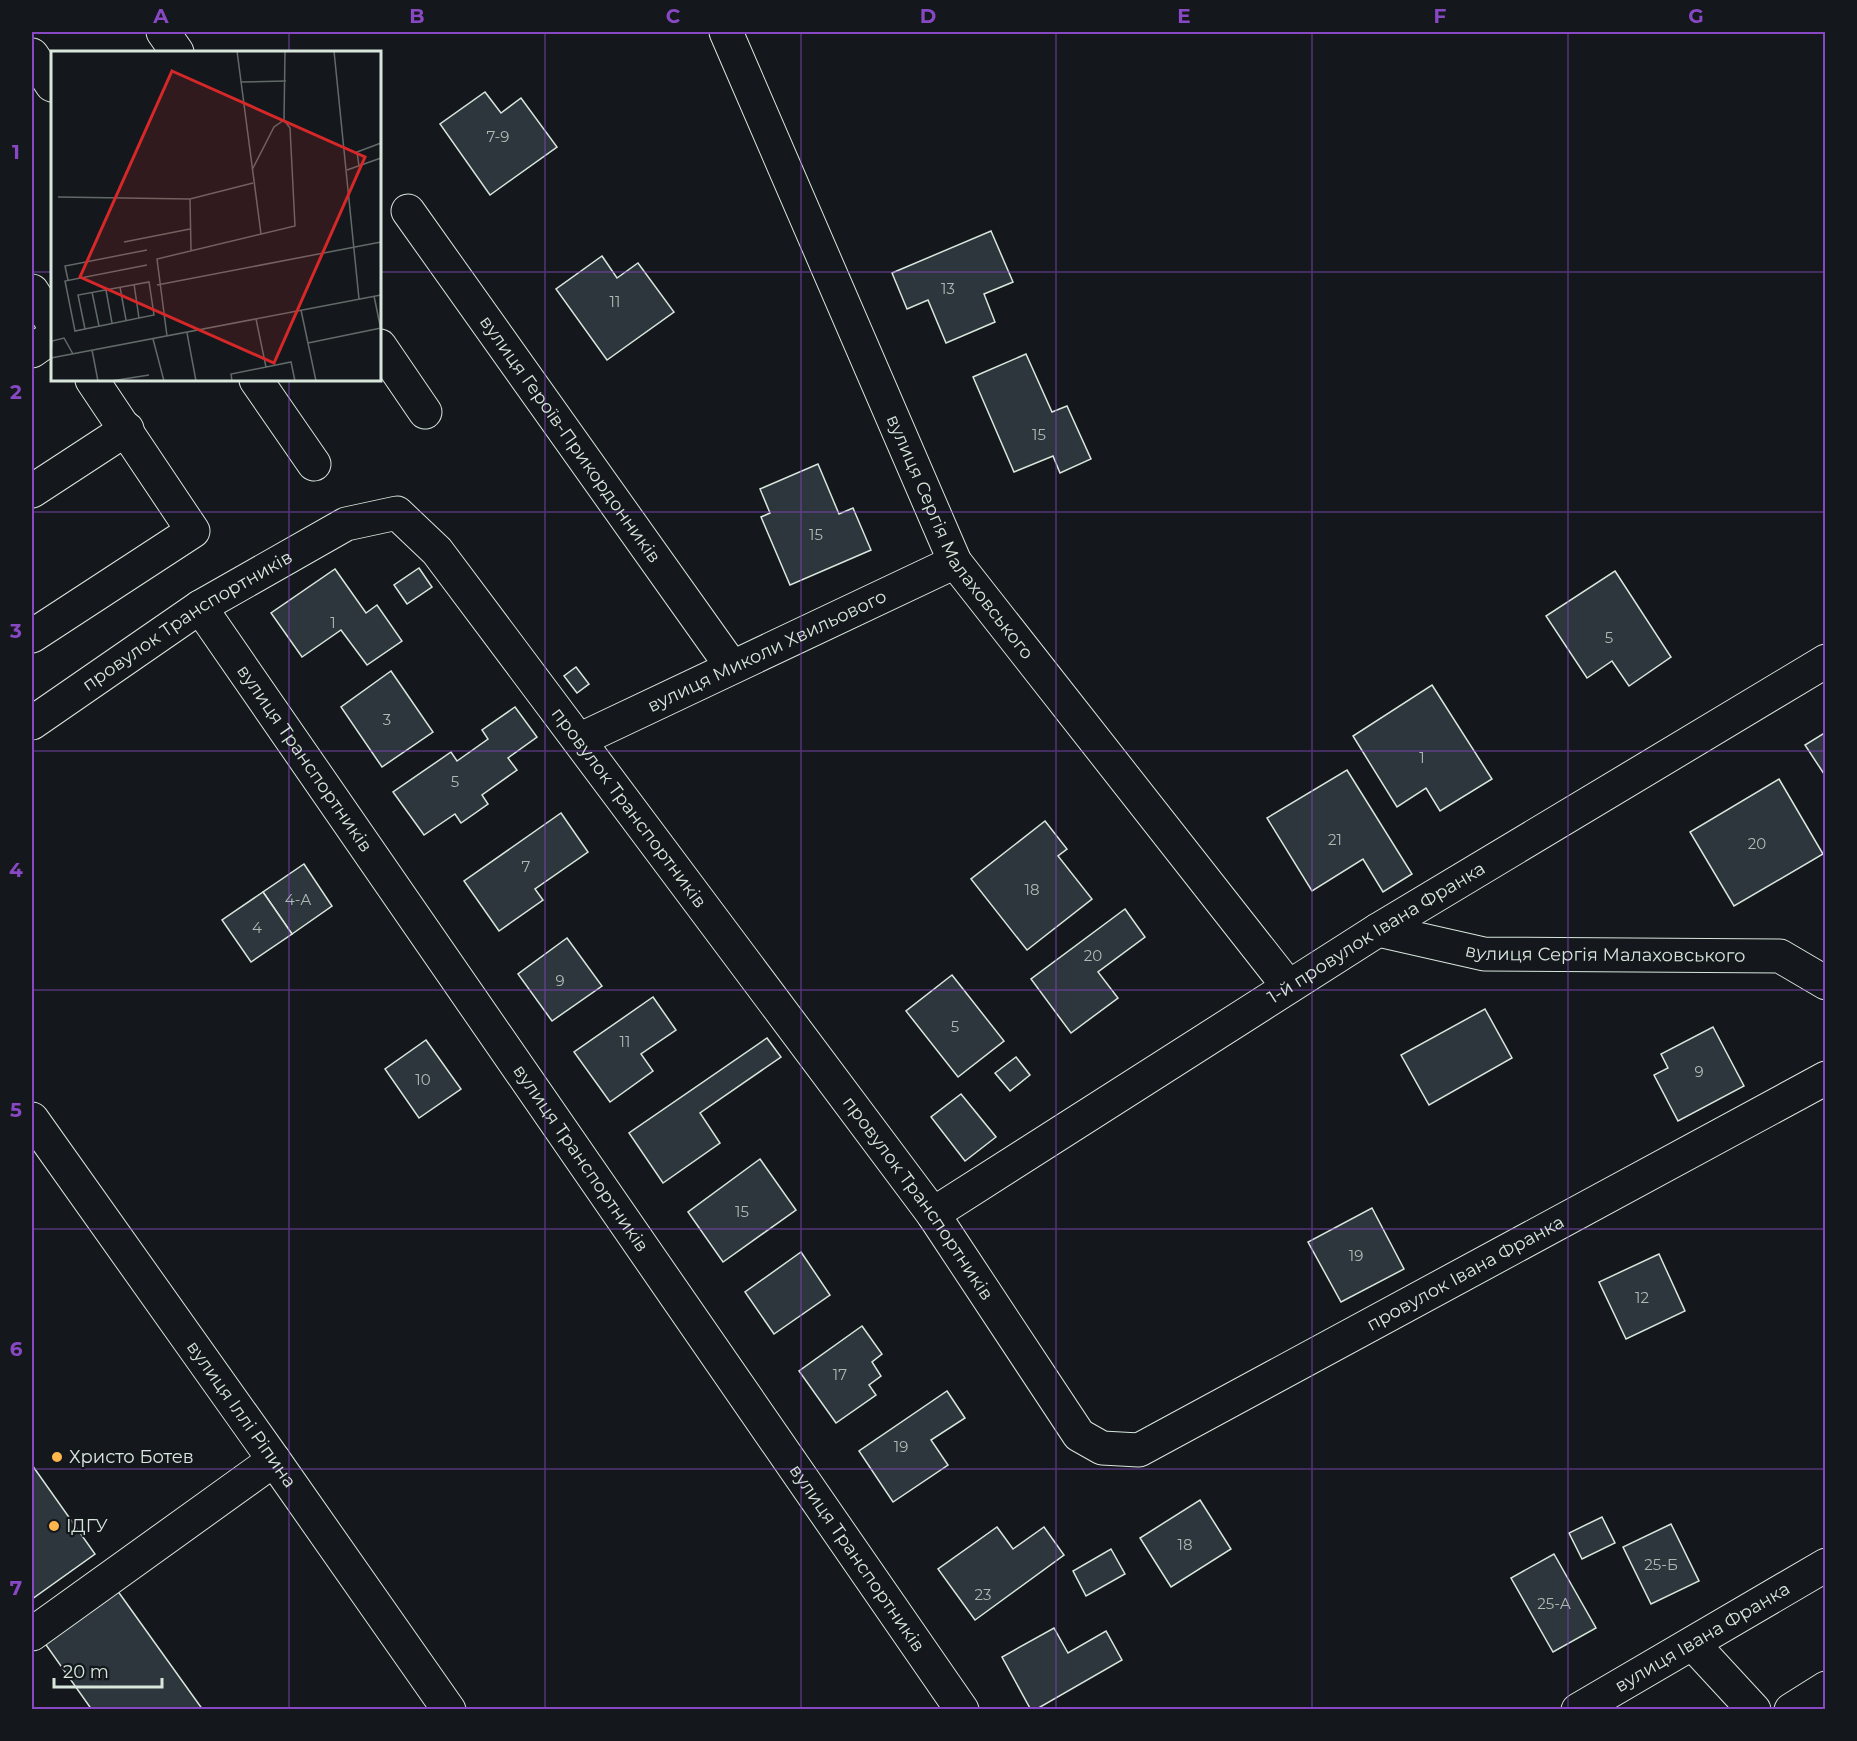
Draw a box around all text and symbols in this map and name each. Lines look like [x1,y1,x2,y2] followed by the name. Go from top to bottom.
[152,4,169,28] text: A
[409,4,425,28] text: B
[666,4,681,28] text: C
[920,4,936,28] text: D
[1177,4,1191,28] text: E
[1434,4,1447,28] text: F
[1688,4,1704,28] text: G
[51,51,381,381] inset map
[487,127,509,146] house number: 7-9
[12,140,20,164] text: 1
[941,279,955,298] house number: 13
[610,292,620,311] house number: 11
[475,311,665,567] street label: вулиця Героїв-Прикордонників
[10,380,22,404] text: 2
[882,411,1038,664] street label: вулиця Сергія Малаховського
[1032,425,1046,444] house number: 15
[809,525,823,544] house number: 15
[78,546,296,696] street label: провулок Транспортників
[644,585,890,717] street label: вулиця Миколи Хвильового
[330,613,336,632] house number: 1
[9,619,22,643] text: 3
[1605,628,1613,647] house number: 5
[232,660,377,856] street label: вулиця Транспортників
[547,703,711,912] street label: провулок Транспортників
[383,710,391,729] house number: 3
[1419,748,1425,767] house number: 1
[451,772,459,791] house number: 5
[1328,830,1342,849] house number: 21
[1748,834,1766,853] house number: 20
[522,857,531,876] house number: 7
[1264,857,1489,1009] street label: 1-й провулок Івана Франка
[9,858,23,882] text: 4
[1025,880,1040,899] house number: 18
[285,890,311,909] house number: 4-А
[252,918,262,937] house number: 4
[1463,939,1745,967] street label: вулиця Сергія Малаховського
[1084,946,1102,965] house number: 20
[555,971,565,990] house number: 9
[951,1017,959,1036] house number: 5
[620,1032,630,1051] house number: 11
[508,1060,653,1256] street label: вулиця Транспортників
[1694,1062,1704,1081] house number: 9
[415,1070,431,1089] house number: 10
[838,1092,998,1304] street label: провулок Транспортників
[10,1098,22,1122] text: 5
[735,1202,749,1221] house number: 15
[1363,1211,1568,1336] street label: провулок Івана Франка
[1349,1246,1363,1265] house number: 19
[1635,1288,1649,1307] house number: 12
[10,1337,23,1361] text: 6
[182,1337,301,1492] street label: вулиця Іллі Ріпина
[833,1365,847,1384] house number: 17
[894,1437,908,1456] house number: 19
[69,1446,194,1468] place label: Христо Ботев
[50,1450,64,1464] marker: Христо Ботев
[785,1460,929,1656] street label: вулиця Транспортників
[66,1515,108,1537] place label: ІДГУ
[47,1519,61,1533] marker: ІДГУ
[1178,1535,1193,1554] house number: 18
[1644,1555,1678,1574] house number: 25-Б
[10,1576,22,1600] text: 7
[1611,1578,1794,1697] street label: вулиця Івана Франка
[975,1585,991,1604] house number: 23
[1537,1594,1571,1613] house number: 25-А
[54,1651,162,1689] scale bar
[63,1661,109,1683] text: 20 m

